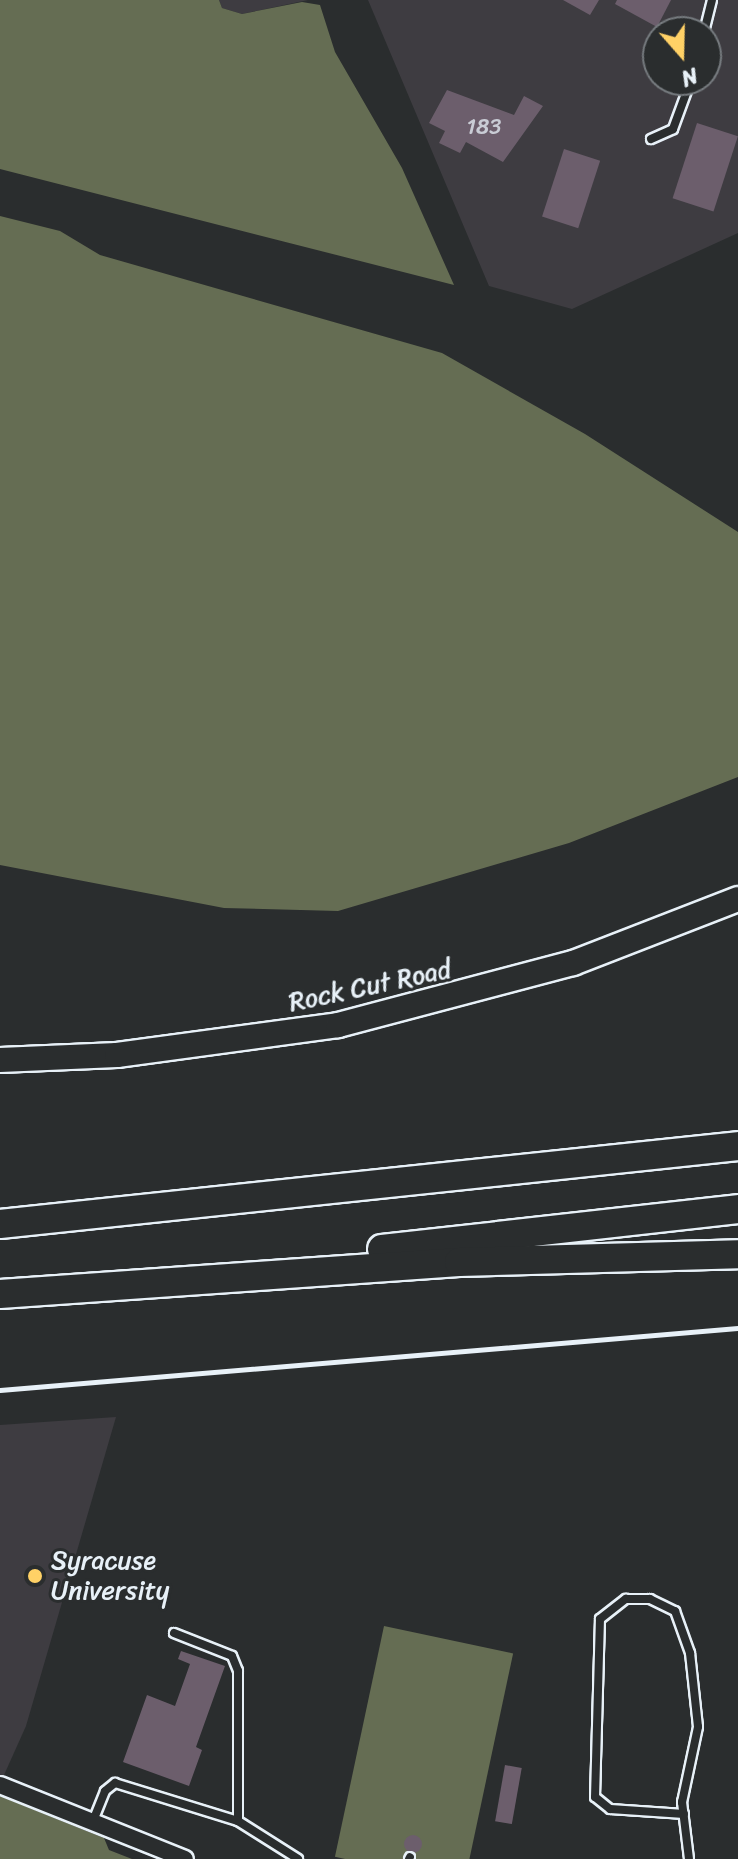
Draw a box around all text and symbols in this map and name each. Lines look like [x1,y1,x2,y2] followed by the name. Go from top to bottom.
[642,16,722,96] north arrow
[676,56,704,98] text: N
[467,114,501,140] house number: 183
[285,953,455,1019] street label: Rock Cut Road
[51,1545,169,1606] place label: Syracuse University
[26,1567,44,1585] marker: Syracuse University

